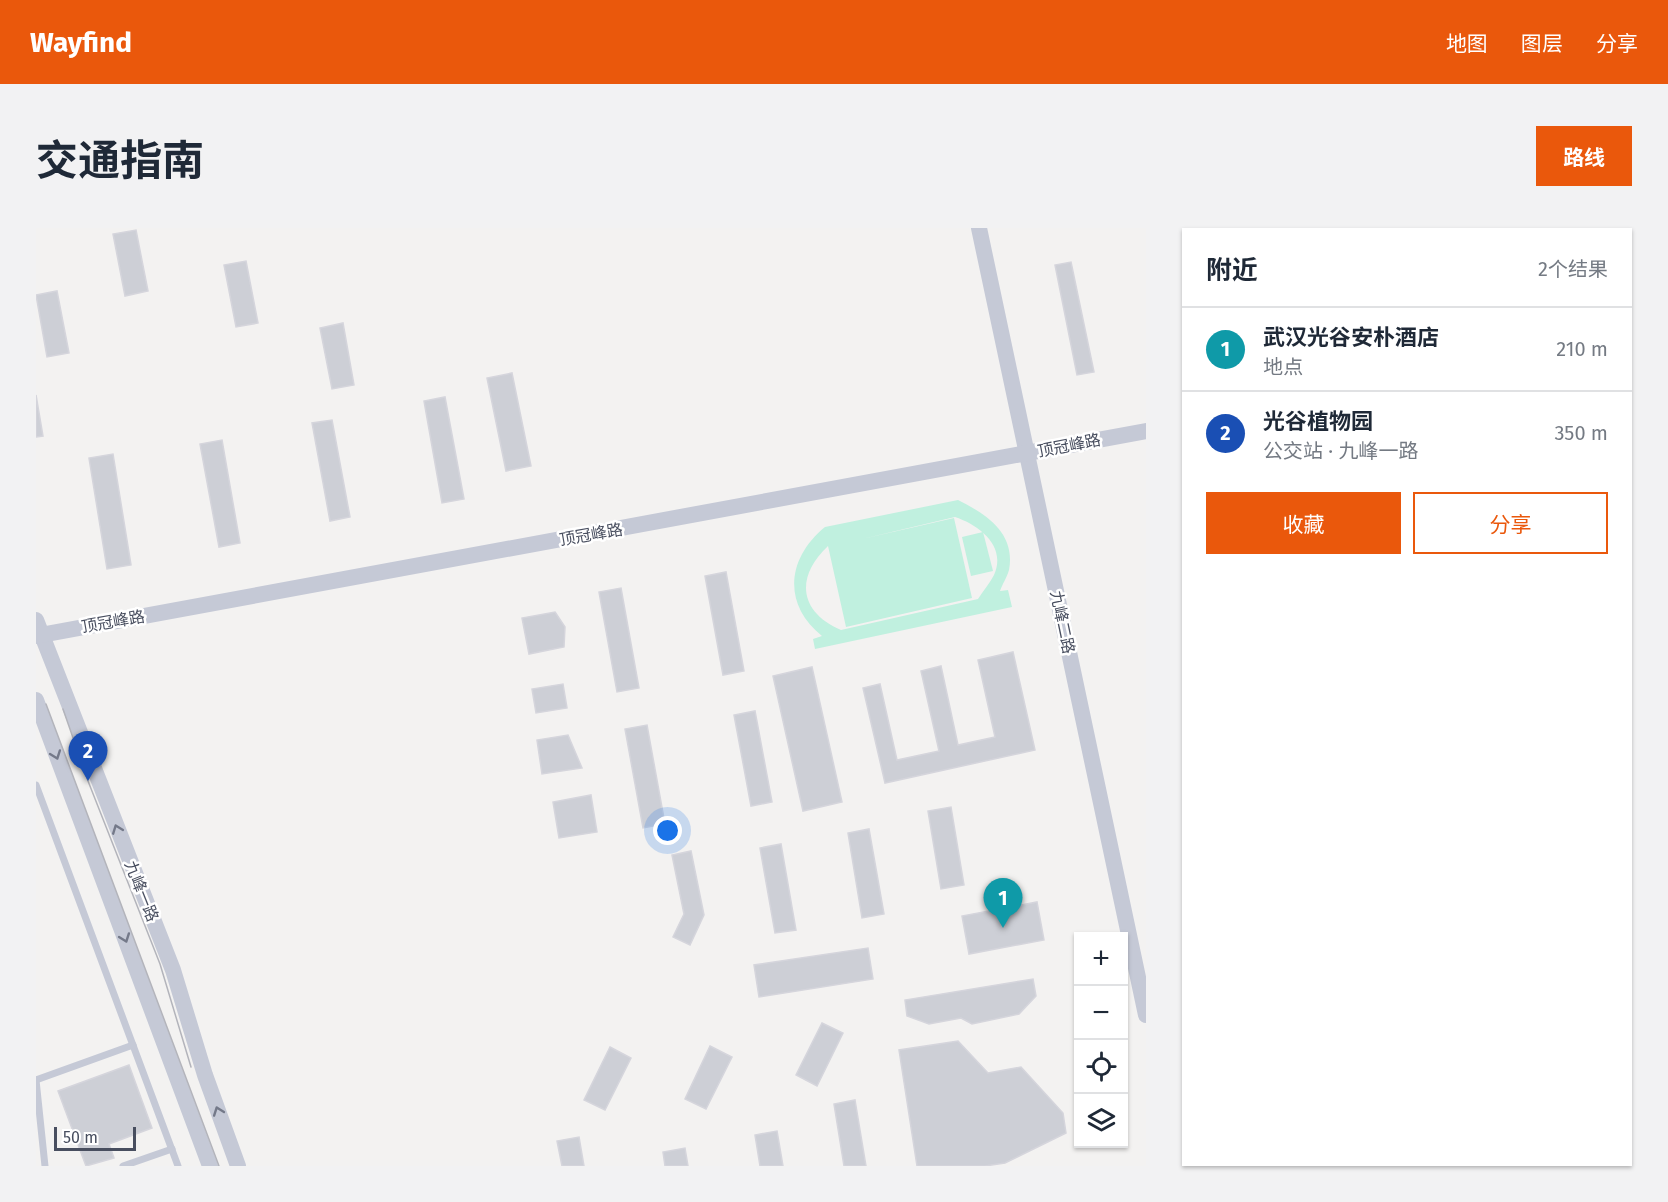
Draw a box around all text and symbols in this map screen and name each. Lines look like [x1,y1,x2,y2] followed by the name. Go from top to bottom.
[30,26,132,59] text: Wayfind
[1446,31,1488,57] text: 地图
[1521,31,1563,57] text: 图层
[1596,31,1638,57] text: 分享
[1536,126,1632,186] button: 路线
[36,136,204,186] text: 交通指南
[1206,255,1258,286] text: 附近
[1538,257,1608,281] text: 2个结果
[1263,324,1439,351] text: 武汉光谷安朴酒店
[1221,337,1230,361] text: 1
[1556,337,1608,361] text: 210 m
[1263,355,1303,379] text: 地点
[1263,408,1373,435] text: 光谷植物园
[1220,421,1231,445] text: 2
[1554,421,1608,445] text: 350 m
[1036,430,1102,461] street label: 顶冠峰路
[1263,439,1418,463] text: 公交站 · 九峰一路
[1206,492,1401,554] button: 收藏
[1413,492,1608,554] button: 分享
[558,520,624,549] street label: 顶冠峰路
[1047,589,1078,655] street label: 九峰二路
[80,607,146,636] street label: 顶冠峰路
[68,732,108,781] pin: 2
[49,749,62,760] one-way arrow
[653,816,682,845] your location
[112,824,124,835] one-way arrow
[121,858,162,924] street label: 九峰一路
[984,878,1022,928] pin: 1
[117,932,130,942] one-way arrow
[1074,932,1128,1148] map controls
[1074,932,1128,986] button: +
[1074,986,1128,1040] button: −
[1074,1040,1128,1094] button: locate
[1074,1094,1128,1148] button: layers
[213,1106,226,1117] one-way arrow
[54,1124,136,1152] scale bar
[63,1128,98,1147] text: 50 m

